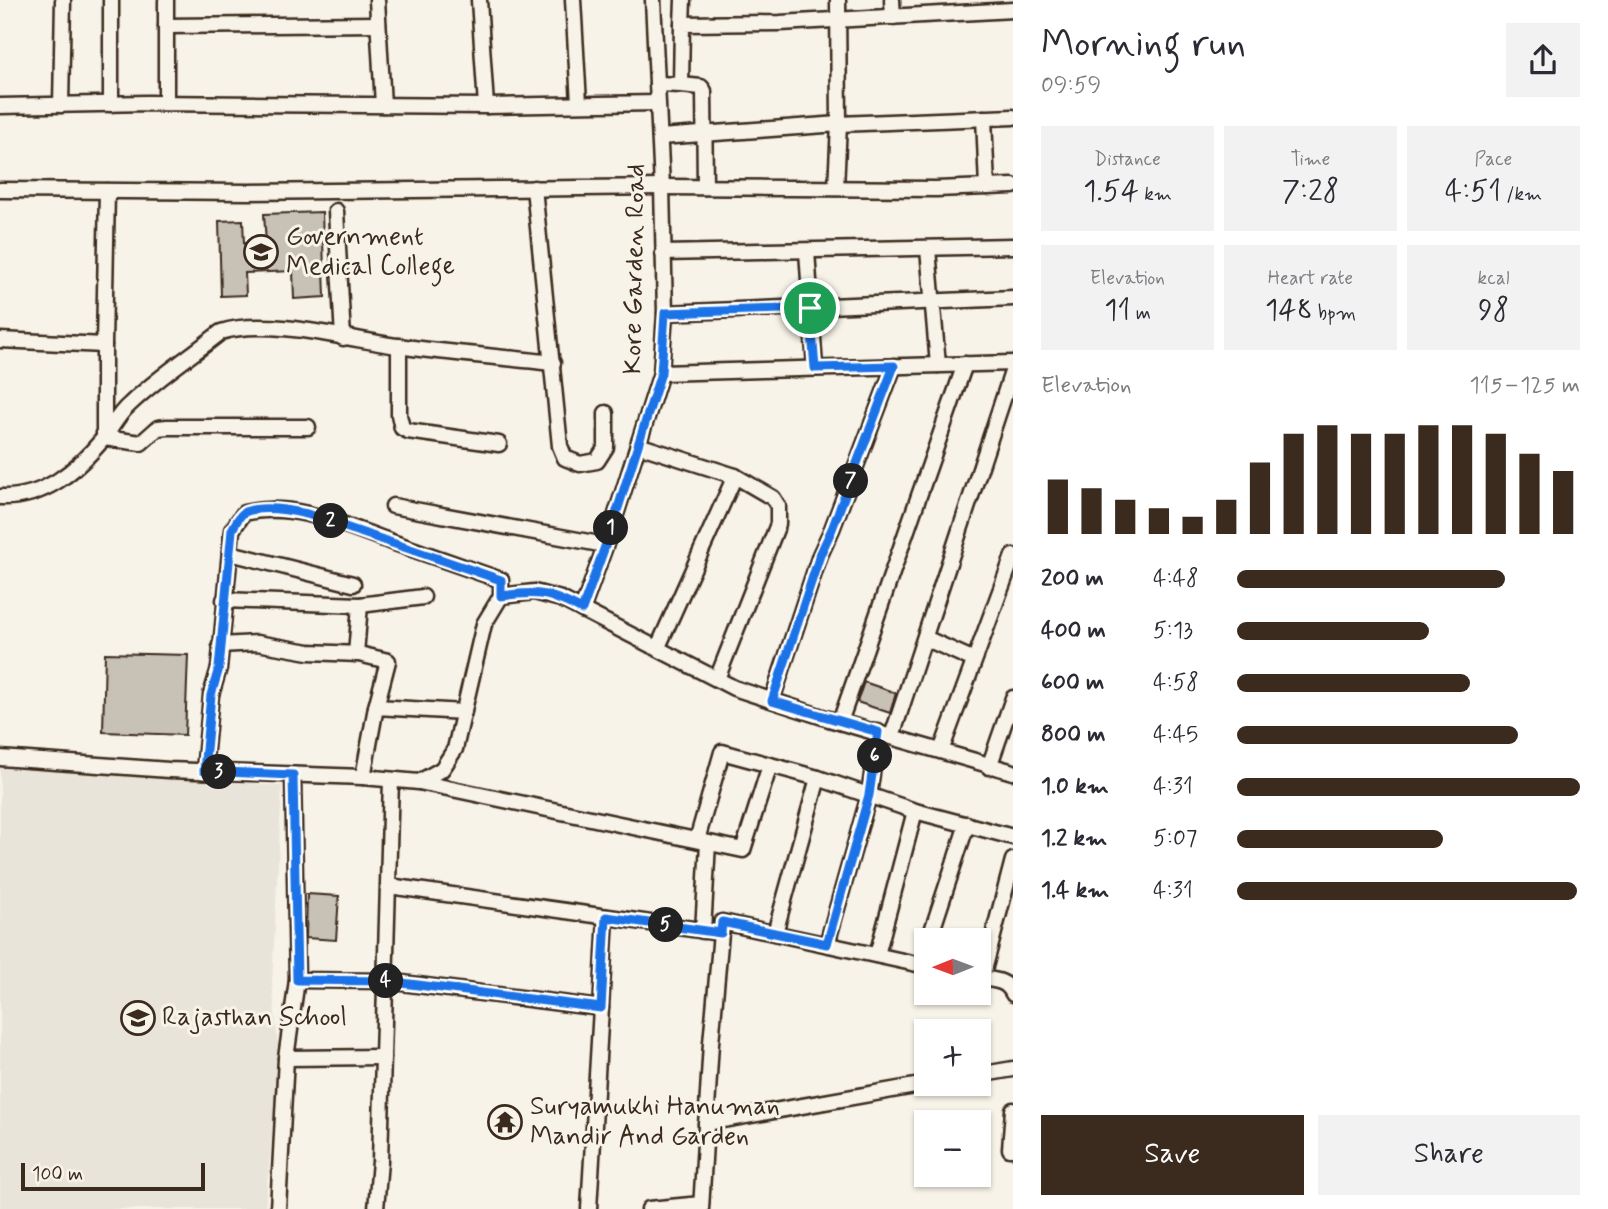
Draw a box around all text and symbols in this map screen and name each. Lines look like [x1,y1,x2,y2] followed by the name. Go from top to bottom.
[1041,20,1246,69] text: Morning run
[1506,23,1580,97] button: share
[1041,71,1101,101] text: 09:59
[1094,147,1161,172] text: Distance
[1291,147,1330,172] text: Time
[1475,147,1512,172] text: Pace
[616,163,654,375] street label: Kore Garden Road
[1083,172,1139,211] text: 1.54
[1282,172,1339,211] text: 7:28
[1445,172,1501,211] text: 4:51
[1139,182,1172,207] text: km
[1501,182,1542,207] text: /km
[286,220,455,287] place label: Government Medical College
[242,233,280,271] school or university icon: Government Medical College
[1090,266,1165,291] text: Elevation
[1268,266,1353,291] text: Heart rate
[1478,266,1509,291] text: kcal
[780,278,840,338] pin
[791,289,829,327] icon: arrive
[1104,291,1131,330] text: 11
[1265,291,1313,330] text: 148
[1478,291,1509,330] text: 98
[1131,301,1151,326] text: m
[1313,301,1356,326] text: bpm
[1041,371,1132,401] text: Elevation
[1470,371,1580,401] text: 115–125 m
[834,463,868,498] pin: 7
[845,468,856,493] text: 7
[314,504,348,538] pin: 2
[326,508,335,533] text: 2
[594,510,628,546] pin: 1
[606,515,615,540] text: 1
[1041,564,1104,594] text: 200 m
[1153,564,1199,594] text: 4:48
[1041,616,1106,646] text: 400 m
[1153,616,1193,646] text: 5:13
[1041,668,1104,698] text: 600 m
[1153,668,1199,698] text: 4:58
[1041,720,1105,750] text: 800 m
[1153,720,1198,750] text: 4:45
[858,738,892,774] pin: 6
[870,743,879,768] text: 6
[202,754,236,790] pin: 3
[214,759,223,784] text: 3
[1041,772,1109,802] text: 1.0 km
[1153,772,1193,802] text: 4:31
[1041,824,1107,854] text: 1.2 km
[1153,824,1197,854] text: 5:07
[1041,876,1109,906] text: 1.4 km
[1153,876,1193,906] text: 4:31
[648,908,684,942] pin: 5
[660,912,671,937] text: 5
[914,928,990,1004] north arrow
[914,928,991,1187] map controls
[368,964,404,998] pin: 4
[380,968,391,993] text: 4
[119,999,157,1037] school or university icon: Rajasthan School
[162,1001,347,1035] place label: Rajasthan School
[914,1019,991,1096] button: +
[530,1090,780,1154] place label: Suryamukhi Hanuman Mandir And Garden
[486,1103,524,1141] temple icon: Suryamukhi Hanuman Mandir And Garden
[914,1110,991,1187] button: −
[1041,1115,1304,1195] button: Save
[1318,1115,1580,1195] button: Share
[21,1160,205,1192] scale bar
[32,1162,83,1187] text: 100 m

